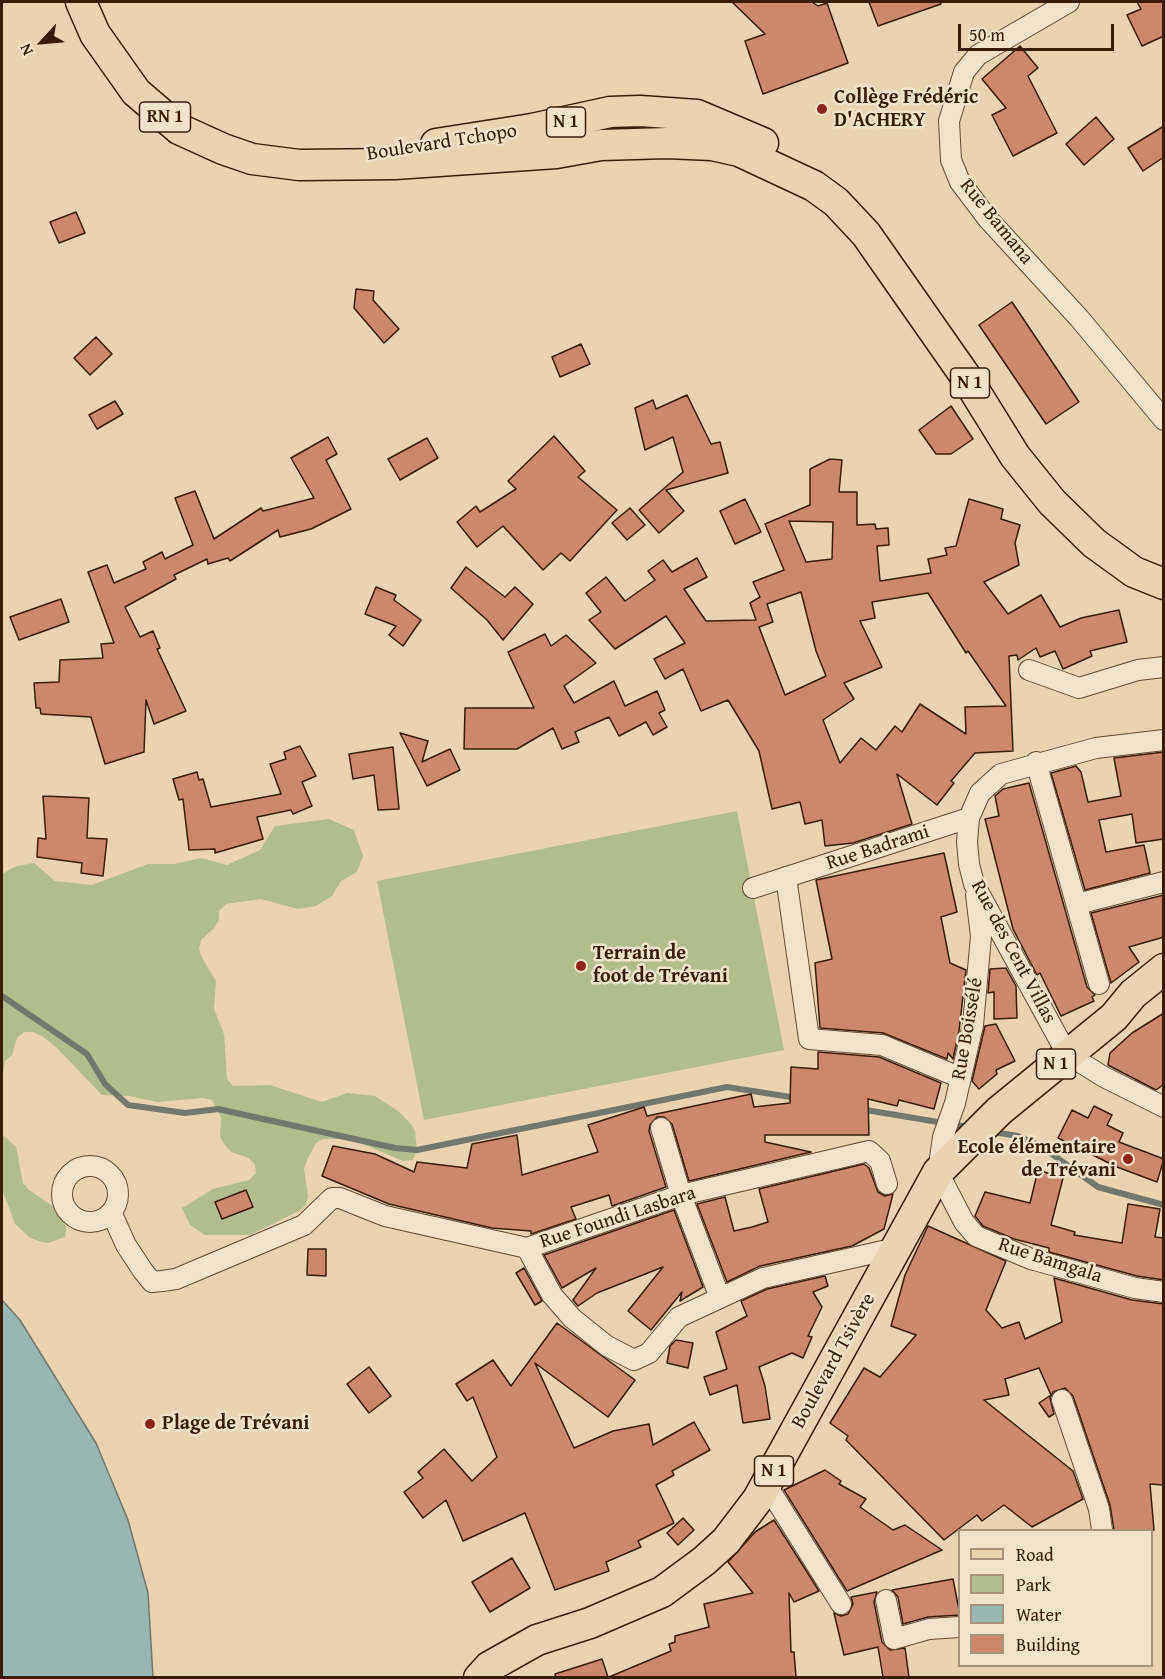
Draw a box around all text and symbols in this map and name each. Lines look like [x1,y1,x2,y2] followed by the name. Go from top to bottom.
[12,12,72,72] north arrow
[961,12,1117,50] scale bar
[969,21,1005,48] text: 50 m
[13,40,39,60] text: N
[834,86,978,133] place label: Collège Frédéric D'ACHERY
[140,102,190,132] road number: RN 1
[815,102,829,116] marker: Collège Frédéric D'ACHERY
[546,107,586,137] road number: N 1
[365,119,519,167] street label: Boulevard Tchopo
[954,174,1038,270] street label: Rue Bamana
[950,368,990,398] road number: N 1
[823,820,933,876] street label: Rue Badrami
[965,876,1061,1028] street label: Rue des Cent Villas
[593,942,728,989] place label: Terrain de foot de Trévani
[574,959,588,973] marker: Terrain de foot de Trévani
[947,976,989,1082] street label: Rue Boissélé
[1036,1049,1076,1079] road number: N 1
[958,1136,1116,1183] place label: Ecole élémentaire de Trévani
[1121,1152,1135,1166] marker: Ecole élémentaire de Trévani
[537,1181,699,1255] street label: Rue Foundi Lasbara
[995,1233,1105,1289] street label: Rue Bamgala
[787,1289,881,1433] street label: Boulevard Tsivère
[162,1412,309,1436] place label: Plage de Trévani
[143,1417,157,1431] marker: Plage de Trévani
[754,1456,794,1486] road number: N 1
[958,1529,1153,1667] legend
[1016,1541,1054,1568] text: Road
[1016,1571,1051,1598] text: Park
[1016,1601,1061,1628] text: Water
[1016,1631,1080,1658] text: Building

